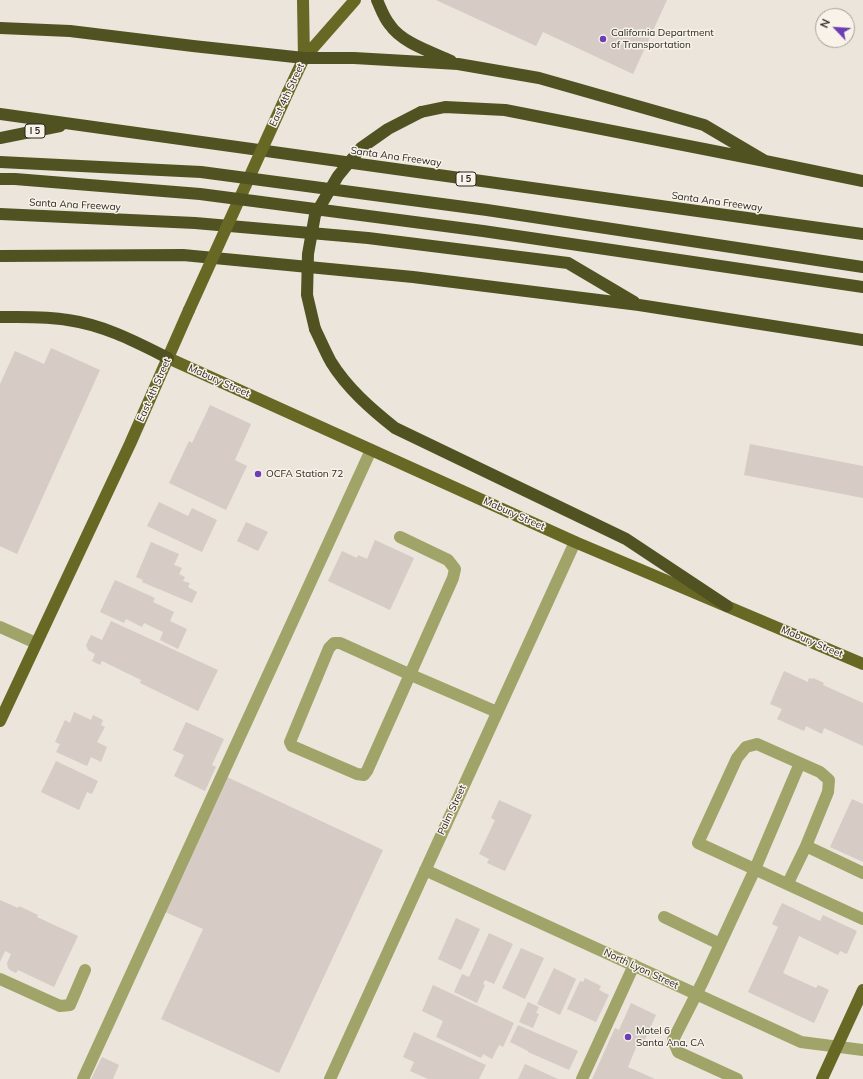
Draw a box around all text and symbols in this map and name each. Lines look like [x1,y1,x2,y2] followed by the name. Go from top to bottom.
[815,8,855,48] north arrow
[817,17,833,30] text: N
[611,27,714,50] place label: California Department of Transportation
[598,34,608,44] marker: California Department of Transportation
[267,61,307,129] street label: East 4th Street
[25,124,45,138] road number: I 5
[350,145,442,169] street label: Santa Ana Freeway
[456,172,476,186] road number: I 5
[671,190,763,214] street label: Santa Ana Freeway
[29,197,121,213] street label: Santa Ana Freeway
[135,356,173,424] street label: East 4th Street
[186,362,252,400] street label: Mabury Street
[266,468,343,480] place label: OCFA Station 72
[253,469,263,479] marker: OCFA Station 72
[481,495,547,533] street label: Mabury Street
[779,624,845,660] street label: Mabury Street
[435,783,469,837] street label: Palm Street
[602,946,680,992] street label: North Lyon Street
[636,1025,704,1048] place label: Motel 6 Santa Ana, CA
[623,1032,633,1042] marker: Motel 6 Santa Ana, CA

